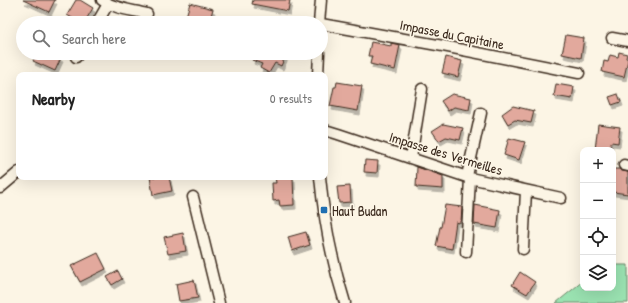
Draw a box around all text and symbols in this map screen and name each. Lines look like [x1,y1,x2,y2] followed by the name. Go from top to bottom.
[398,15,506,54] street label: Impasse du Capitaine
[16,16,328,60] search box
[30,27,52,49] icon: search
[62,28,126,49] text: Search here
[32,87,75,110] text: Nearby
[270,89,312,107] text: 0 results
[387,127,505,180] street label: Impasse des Vermeilles
[580,147,616,291] map controls
[580,147,616,183] button: +
[580,183,616,219] button: −
[332,201,388,220] place label: Haut Budan
[319,205,329,215] marker: Haut Budan
[580,219,616,255] button: locate
[580,255,616,291] button: layers

